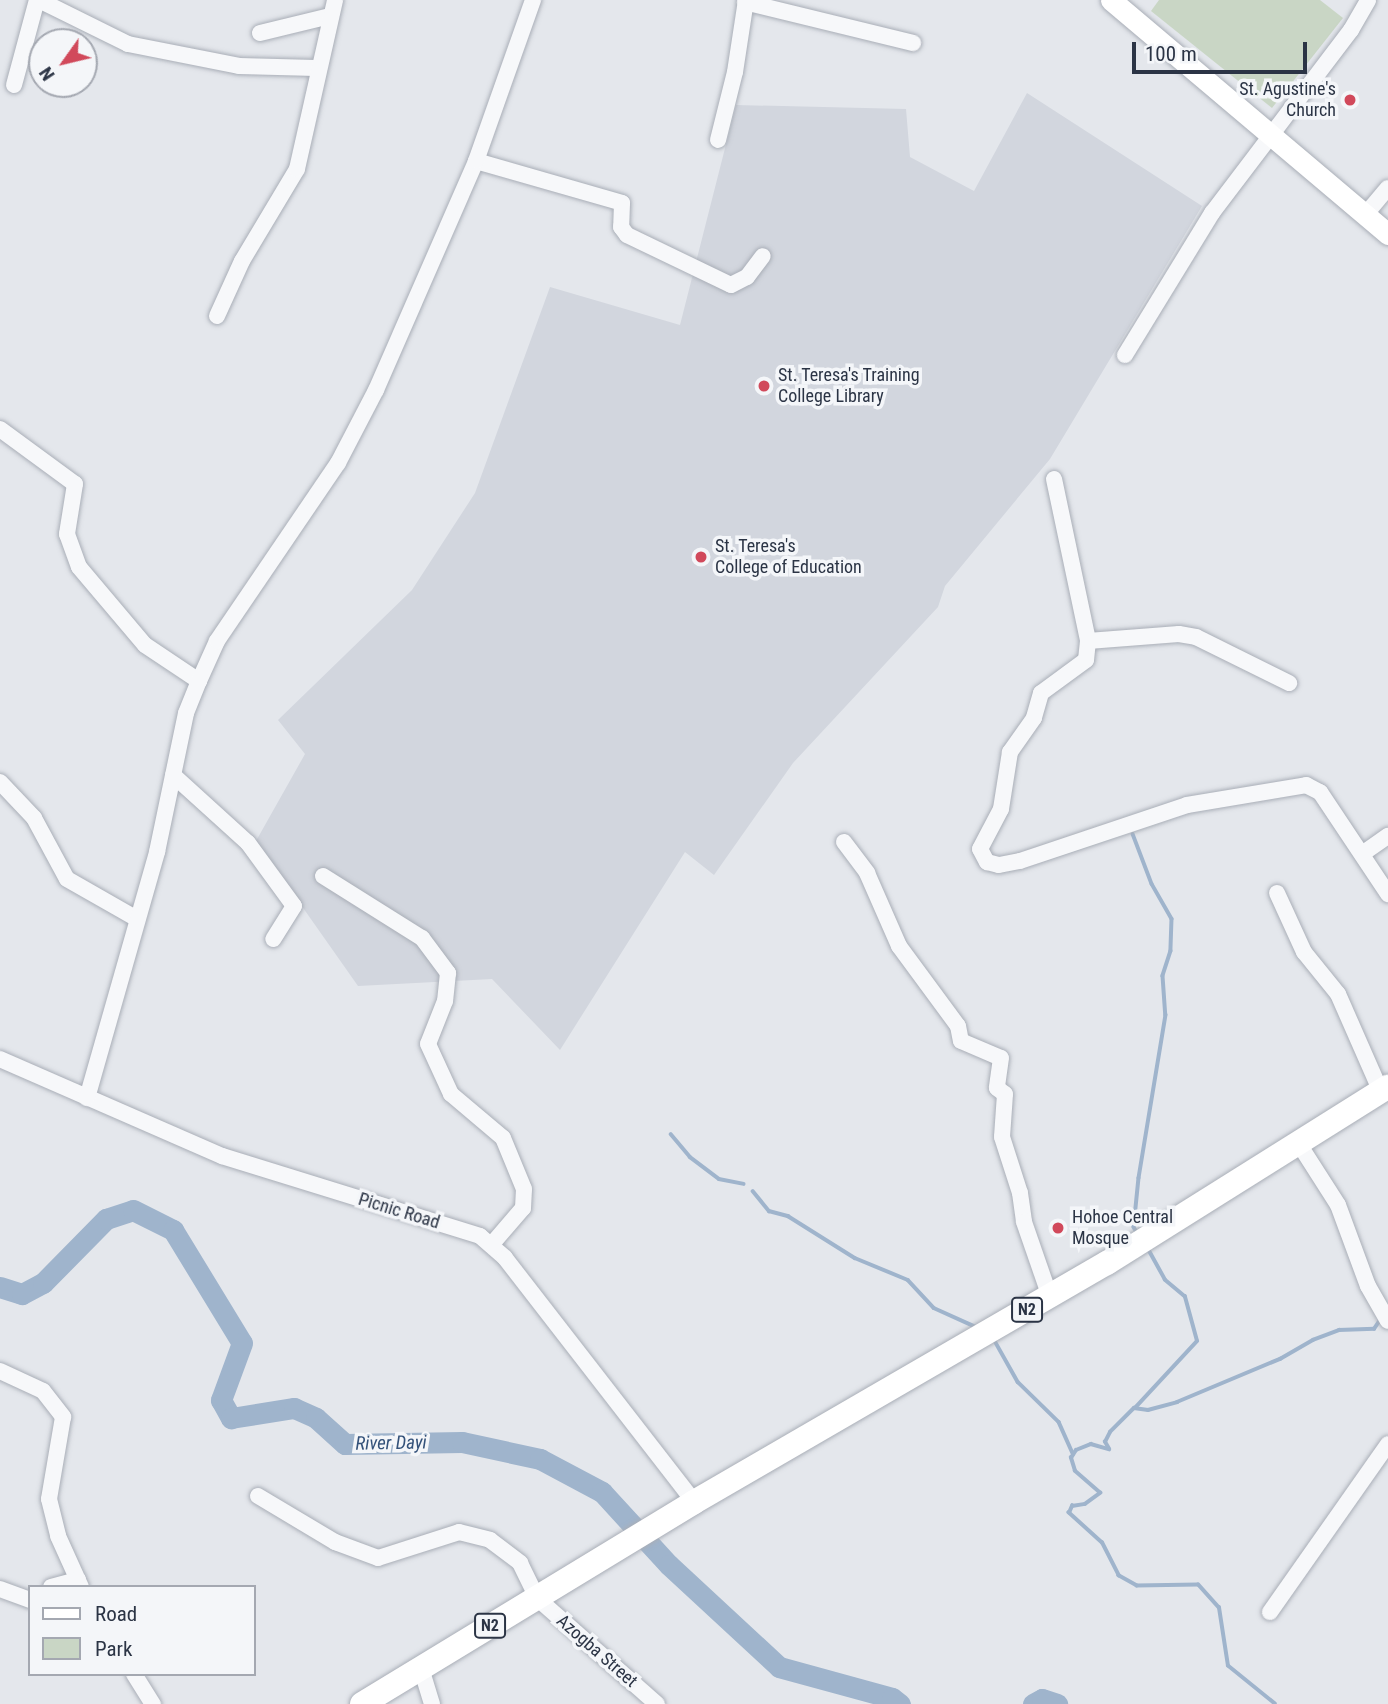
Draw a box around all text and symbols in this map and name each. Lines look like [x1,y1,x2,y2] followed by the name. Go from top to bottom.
[28,28,98,98] north arrow
[1136,28,1311,72] scale bar
[1145,42,1197,66] text: 100 m
[34,63,60,85] text: N
[1239,79,1336,122] place label: St. Agustine's Church
[1342,92,1358,108] marker: St. Agustine's Church
[778,365,920,408] place label: St. Teresa's Training College Library
[756,378,772,394] marker: St. Teresa's Training College Library
[715,536,862,578] place label: St. Teresa's College of Education
[693,549,709,565] marker: St. Teresa's College of Education
[356,1188,442,1234] street label: Picnic Road
[1072,1207,1173,1250] place label: Hohoe Central Mosque
[1050,1220,1066,1236] marker: Hohoe Central Mosque
[1010,1298,1044,1322] road number: N2
[355,1431,427,1455] water label: River Dayi
[28,1585,256,1676] legend
[95,1602,137,1626] text: Road
[552,1610,642,1692] street label: Azogba Street
[472,1614,508,1638] road number: N2
[95,1637,132,1661] text: Park

